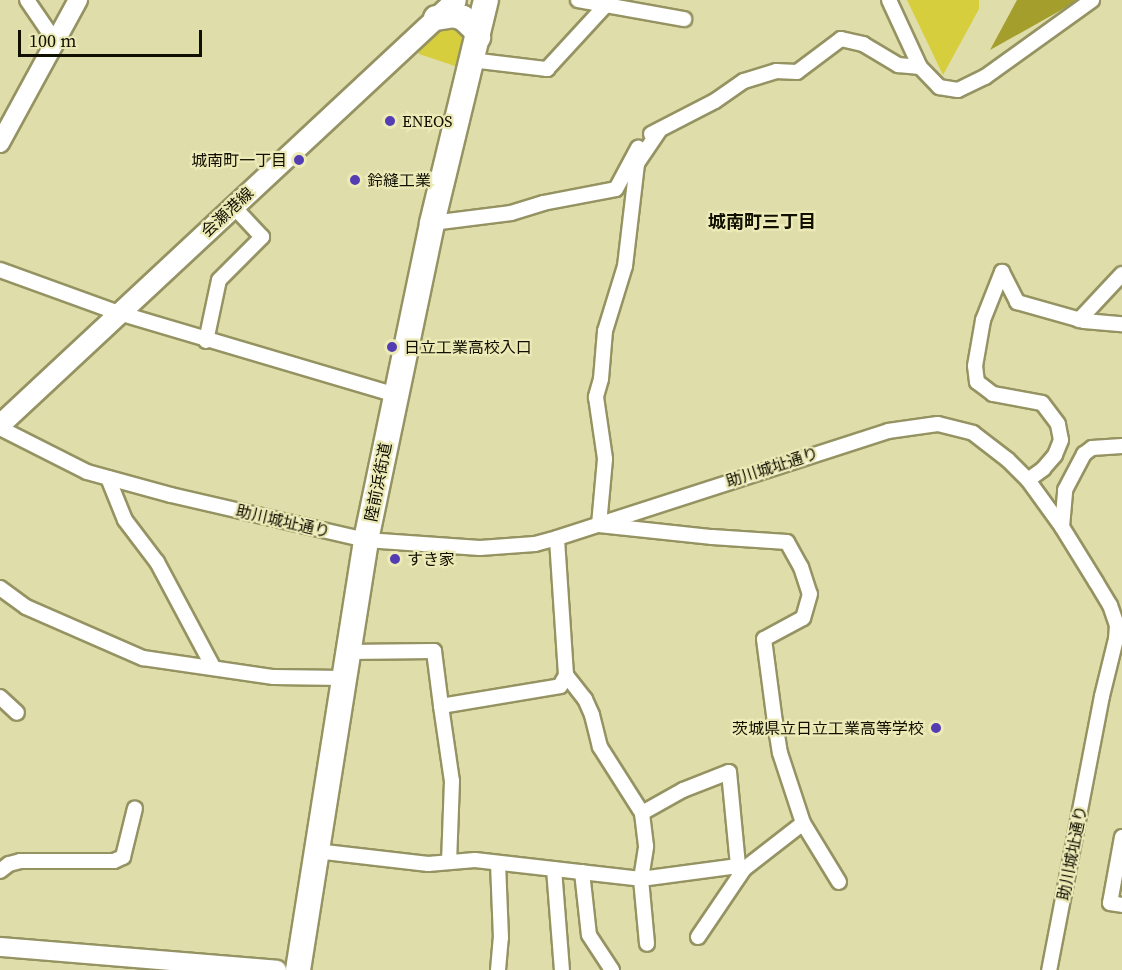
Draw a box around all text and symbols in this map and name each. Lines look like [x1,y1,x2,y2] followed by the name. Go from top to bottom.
[21,18,206,56] scale bar
[29,28,76,53] text: 100 m
[402,111,452,131] place label: ENEOS
[383,114,397,128] marker: ENEOS
[191,150,287,170] place label: 城南町一丁目
[292,153,306,167] marker: 城南町一丁目
[367,170,431,190] place label: 鈴縫工業
[348,173,362,187] marker: 鈴縫工業
[197,183,257,241] street label: 会瀬港線
[708,211,816,233] district label: 城南町三丁目
[404,337,532,357] place label: 日立工業高校入口
[385,340,399,354] marker: 日立工業高校入口
[361,441,395,523] street label: 陸前浜街道
[723,443,821,491] street label: 助川城址通り
[234,501,332,541] street label: 助川城址通り
[407,549,455,569] place label: すき家
[388,552,402,566] marker: すき家
[732,718,924,738] place label: 茨城県立日立工業高等学校
[929,721,943,735] marker: 茨城県立日立工業高等学校
[1053,804,1091,902] street label: 助川城址通り

